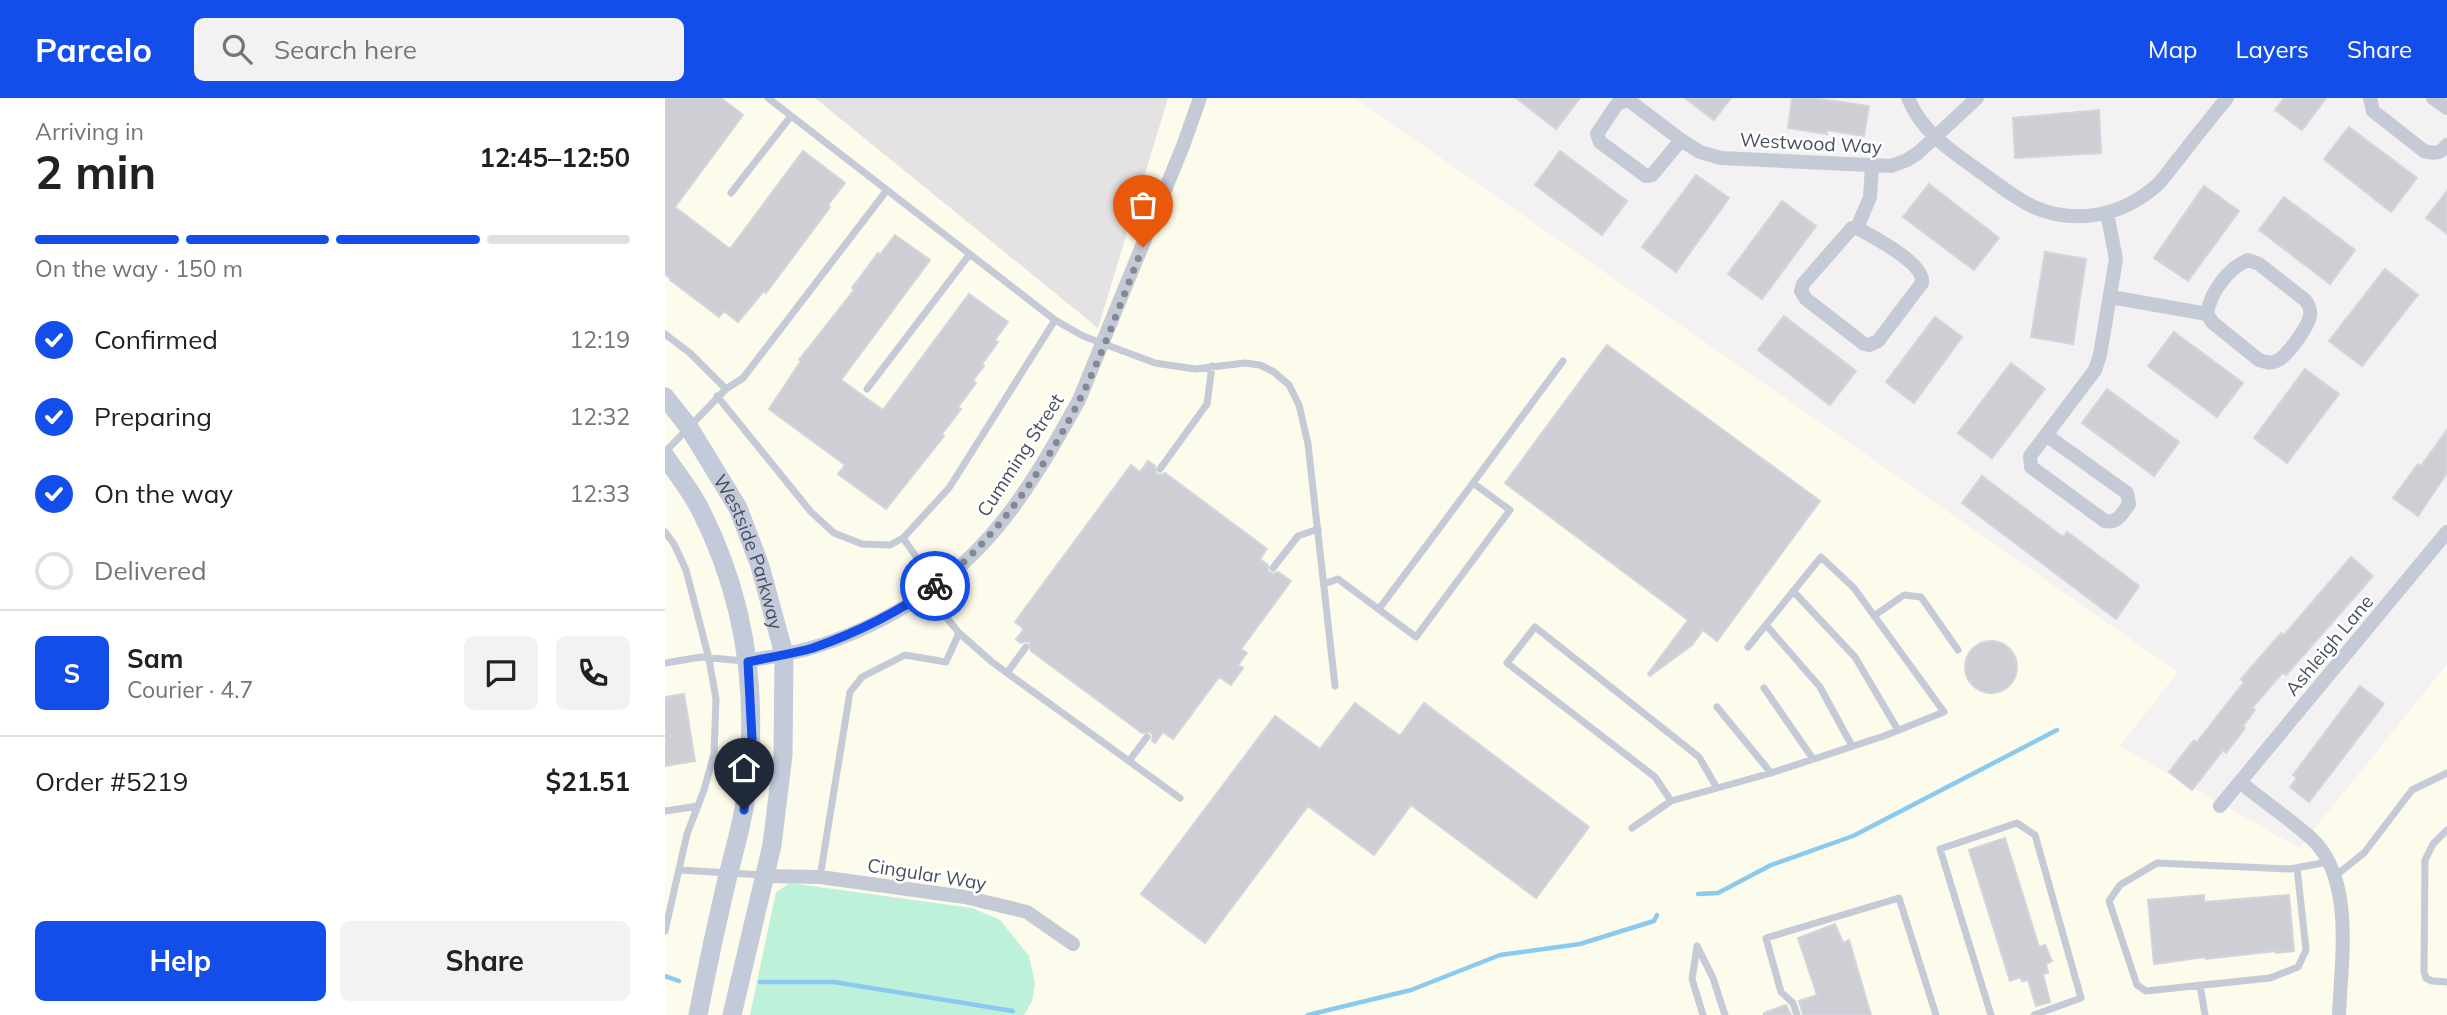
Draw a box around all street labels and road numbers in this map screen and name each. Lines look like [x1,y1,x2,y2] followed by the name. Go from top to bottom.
[1739,127,1883,159] street label: Westwood Way
[971,389,1069,521] street label: Cumming Street
[708,470,789,632] street label: Westside Parkway
[2280,590,2378,700] street label: Ashleigh Lane
[866,853,988,895] street label: Cingular Way

